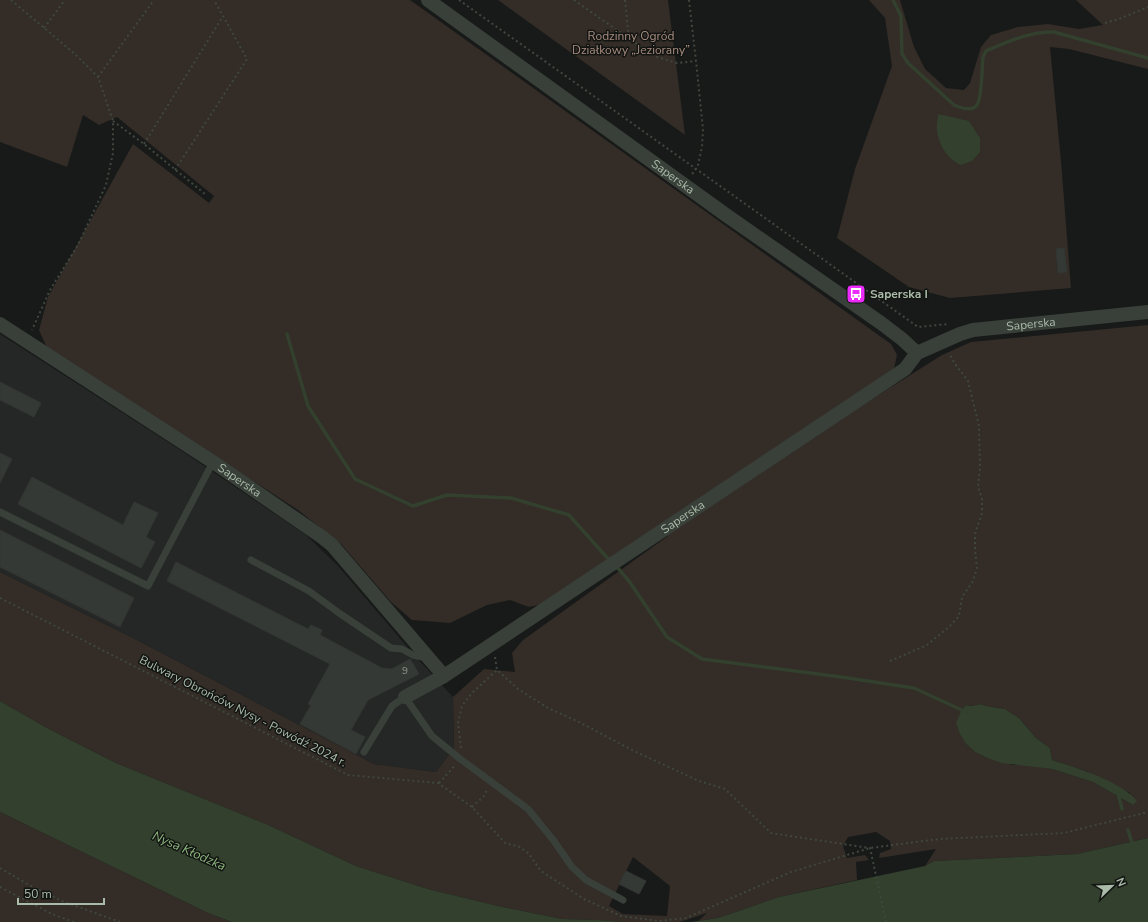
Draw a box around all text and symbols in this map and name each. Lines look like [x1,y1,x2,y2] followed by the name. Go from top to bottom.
[572,28,690,58] park label: Rodzinny Ogród Działkowy „Jeziorany”
[648,156,698,198] street label: Saperska
[845,283,867,305] bus stop icon: Saperska I
[870,286,928,302] place label: Saperska I
[1005,314,1056,335] street label: Saperska
[215,460,264,501] street label: Saperska
[658,497,708,537] street label: Saperska
[137,652,349,770] street label: Bulwary Obrońców Nysy - Powódź 2024 r.
[402,664,408,678] house number: 9
[149,827,229,875] water label: Nysa Kłodzka
[1092,866,1132,906] north arrow
[1112,876,1129,889] text: N
[18,880,104,906] scale bar
[24,886,52,902] text: 50 m

